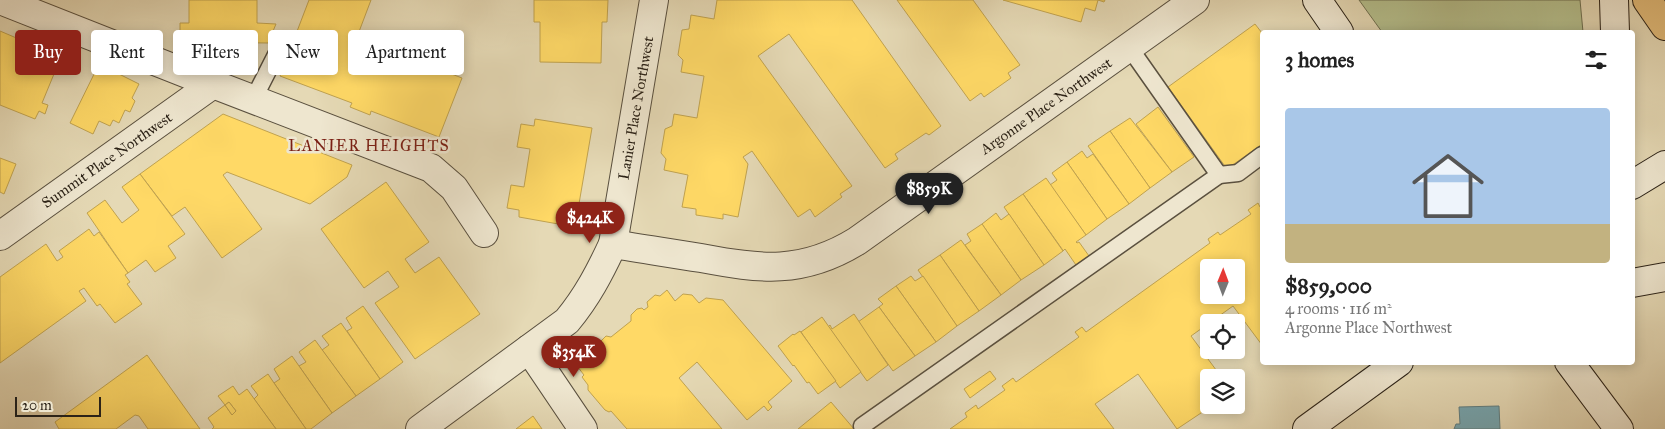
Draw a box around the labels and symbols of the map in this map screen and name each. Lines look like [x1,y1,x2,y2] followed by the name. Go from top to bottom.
[615,34,658,181] street label: Lanier Place Northwest
[976,53,1116,159] street label: Argonne Place Northwest
[38,108,176,212] street label: Summit Place Northwest
[288,136,450,155] district label: LANIER HEIGHTS
[894,172,964,215] pin: $859K
[555,202,625,244] pin: $424K
[1200,259,1245,304] north arrow
[539,336,609,378] pin: $354K
[15,394,101,417] scale bar

